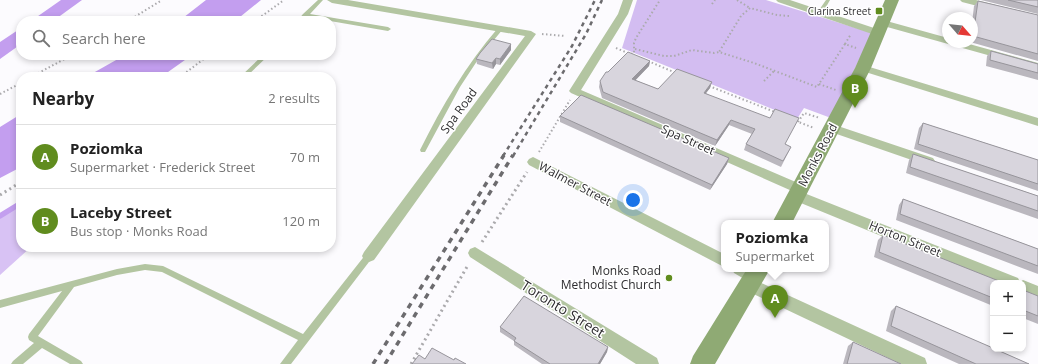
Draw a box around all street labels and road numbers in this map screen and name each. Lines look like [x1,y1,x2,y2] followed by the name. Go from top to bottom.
[436,85,481,137] street label: Spa Road
[659,120,718,159] street label: Spa Street
[794,120,841,189] street label: Monks Road
[536,157,615,210] street label: Walmer Street
[867,216,944,261] street label: Horton Street
[518,275,609,342] street label: Toronto Street

